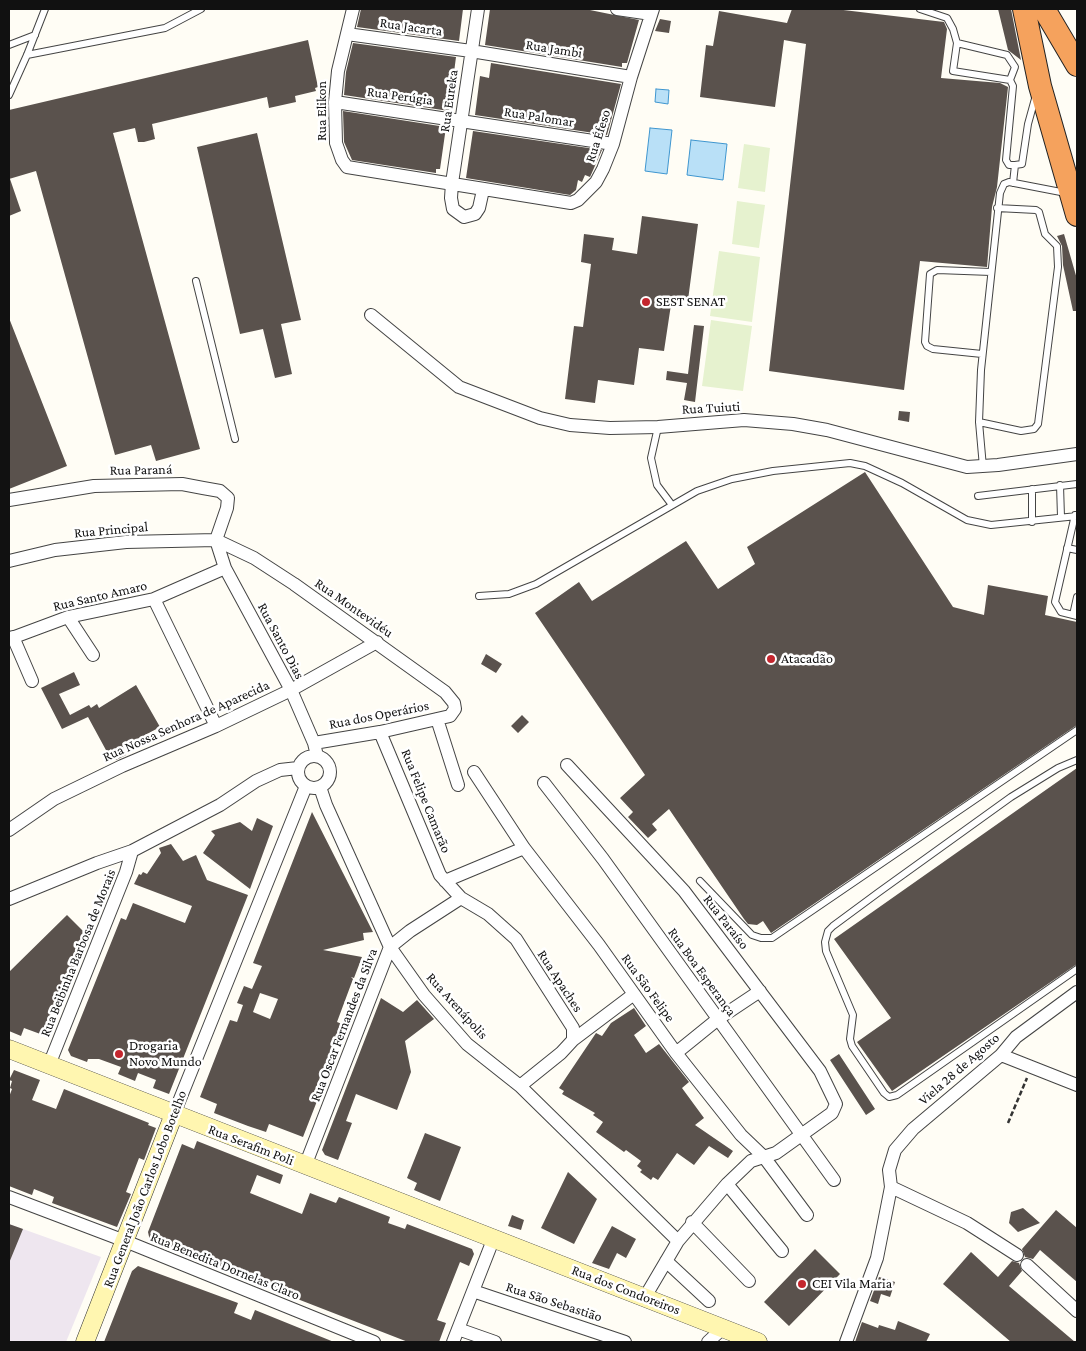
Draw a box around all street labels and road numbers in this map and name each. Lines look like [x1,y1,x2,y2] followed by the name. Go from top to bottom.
[379,14,443,40] street label: Rua Jacarta
[525,36,583,62] street label: Rua Jambi
[436,69,462,133] street label: Rua Eureka
[314,81,330,141] street label: Rua Elikon
[366,83,434,109] street label: Rua Perúgia
[503,103,575,131] street label: Rua Palomar
[582,108,614,164] street label: Rua Éfeso
[681,398,741,418] street label: Rua Tuiuti
[110,461,172,479] street label: Rua Paraná
[73,518,149,542] street label: Rua Principal
[312,575,396,641] street label: Rua Montevidéu
[51,577,149,615] street label: Rua Santo Amaro
[254,600,308,682] street label: Rua Santo Dias
[100,677,272,765] street label: Rua Nossa Senhora de Aparecida
[327,697,431,733] street label: Rua dos Operários
[397,746,455,856] street label: Rua Felipe Camarão
[37,867,119,1039] street label: Rua Beibinha Barbosa de Morais
[699,891,753,953] street label: Rua Paraíso
[664,924,740,1020] street label: Rua Boa Esperança
[307,946,381,1104] street label: Rua Oscar Fernandes da Silva
[534,947,586,1015] street label: Rua Apaches
[618,951,678,1025] street label: Rua São Felipe
[423,969,491,1043] street label: Rua Arenápolis
[915,1029,1003,1109] street label: Viela 28 de Agosto
[100,1088,190,1290] street label: Rua General João Carlos Lobo Botelho
[206,1121,296,1169] street label: Rua Serafim Poli
[148,1228,302,1304] street label: Rua Benedita Dornelas Claro
[569,1262,683,1318] street label: Rua dos Condoreiros
[504,1279,604,1325] street label: Rua São Sebastião

